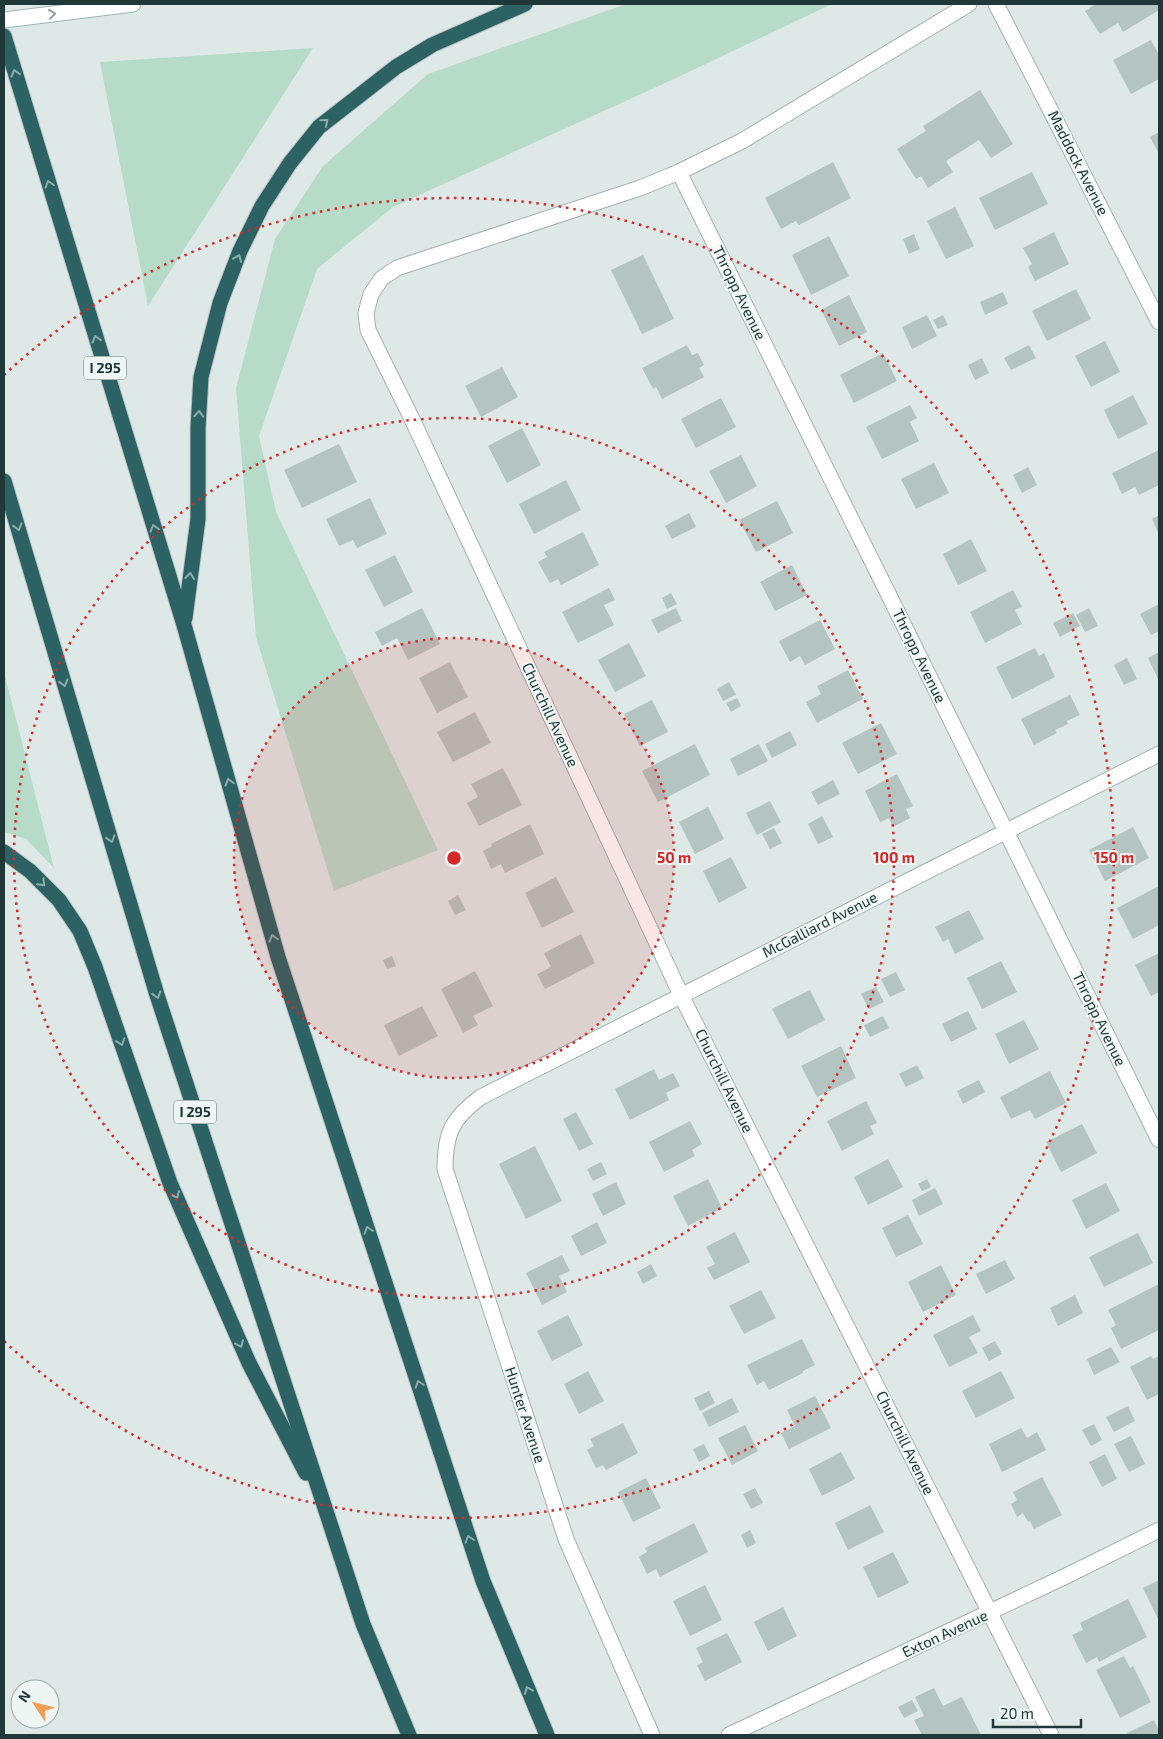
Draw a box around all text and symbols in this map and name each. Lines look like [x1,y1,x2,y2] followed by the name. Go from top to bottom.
[48,9,56,20] one-way arrow
[10,70,20,78] one-way arrow
[1045,107,1113,218] street label: Maddock Avenue
[320,119,329,128] one-way arrow
[44,180,54,189] one-way arrow
[709,243,770,343] street label: Thropp Avenue
[231,254,242,263] one-way arrow
[92,336,102,344] one-way arrow
[84,356,126,379] road number: I 295
[193,410,204,418] one-way arrow
[12,523,22,531] one-way arrow
[150,524,160,533] one-way arrow
[185,572,195,581] one-way arrow
[889,606,950,706] street label: Thropp Avenue
[519,659,583,770] street label: Churchill Avenue
[59,679,69,687] one-way arrow
[224,778,234,786] one-way arrow
[105,834,115,843] one-way arrow
[657,848,691,866] text: 50 m
[873,848,915,866] text: 100 m
[1094,848,1134,866] text: 150 m
[445,849,463,867] centre of rings
[36,877,45,886] one-way arrow
[759,887,880,961] street label: McGalliard Avenue
[268,934,279,942] one-way arrow
[1069,969,1130,1069] street label: Thropp Avenue
[152,990,162,998] one-way arrow
[692,1026,758,1135] street label: Churchill Avenue
[115,1037,125,1046] one-way arrow
[174,1100,216,1124] road number: I 295
[169,1190,180,1199] one-way arrow
[364,1226,374,1235] one-way arrow
[234,1339,245,1348] one-way arrow
[502,1364,550,1465] street label: Hunter Avenue
[414,1381,424,1389] one-way arrow
[873,1388,939,1497] street label: Churchill Avenue
[465,1535,475,1544] one-way arrow
[899,1605,990,1661] street label: Exton Avenue
[10,1679,60,1729] north arrow
[524,1686,534,1695] one-way arrow
[14,1687,34,1705] text: N
[993,1696,1080,1728] scale bar
[1000,1704,1034,1722] text: 20 m

